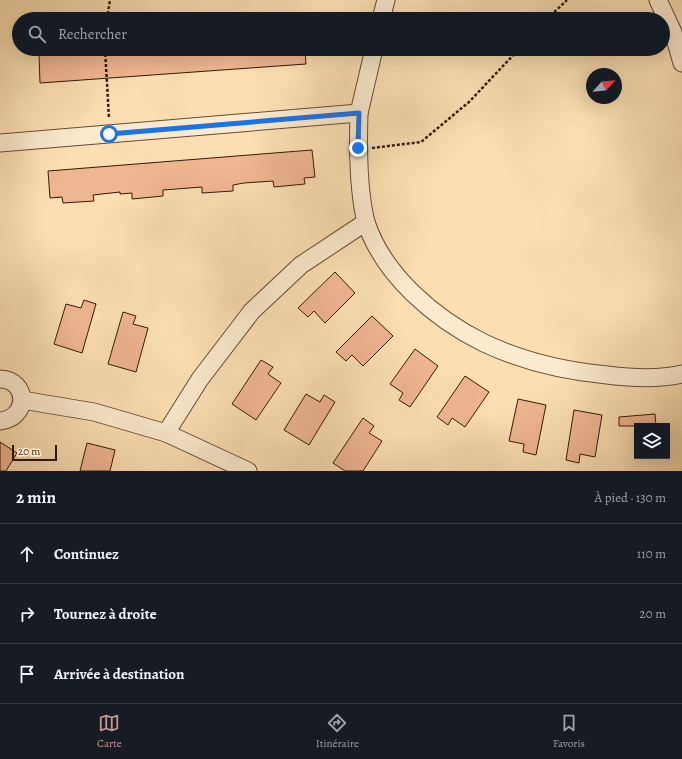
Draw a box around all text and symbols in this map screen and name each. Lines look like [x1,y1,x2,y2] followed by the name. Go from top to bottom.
[12,12,670,56] search box
[26,23,48,45] icon: search
[58,24,127,44] text: Rechercher
[586,68,622,104] north arrow
[100,125,118,143] route start
[349,139,367,157] route end
[634,423,670,459] map controls
[634,423,670,459] button: layers
[12,443,57,462] scale bar
[18,444,40,459] text: 20 m
[16,486,56,509] text: 2 min
[595,489,666,506] text: À pied · 130 m
[16,543,38,565] icon: ahead
[54,544,119,564] text: Continuez
[637,545,666,562] text: 110 m
[16,603,38,625] icon: right
[54,604,157,624] text: Tournez à droite
[640,605,666,622] text: 20 m
[16,663,38,685] icon: arrive
[54,664,185,684] text: Arrivée à destination
[97,712,122,751] tab: Carte
[316,712,359,751] tab: Itinéraire
[553,712,585,751] tab: Favoris

